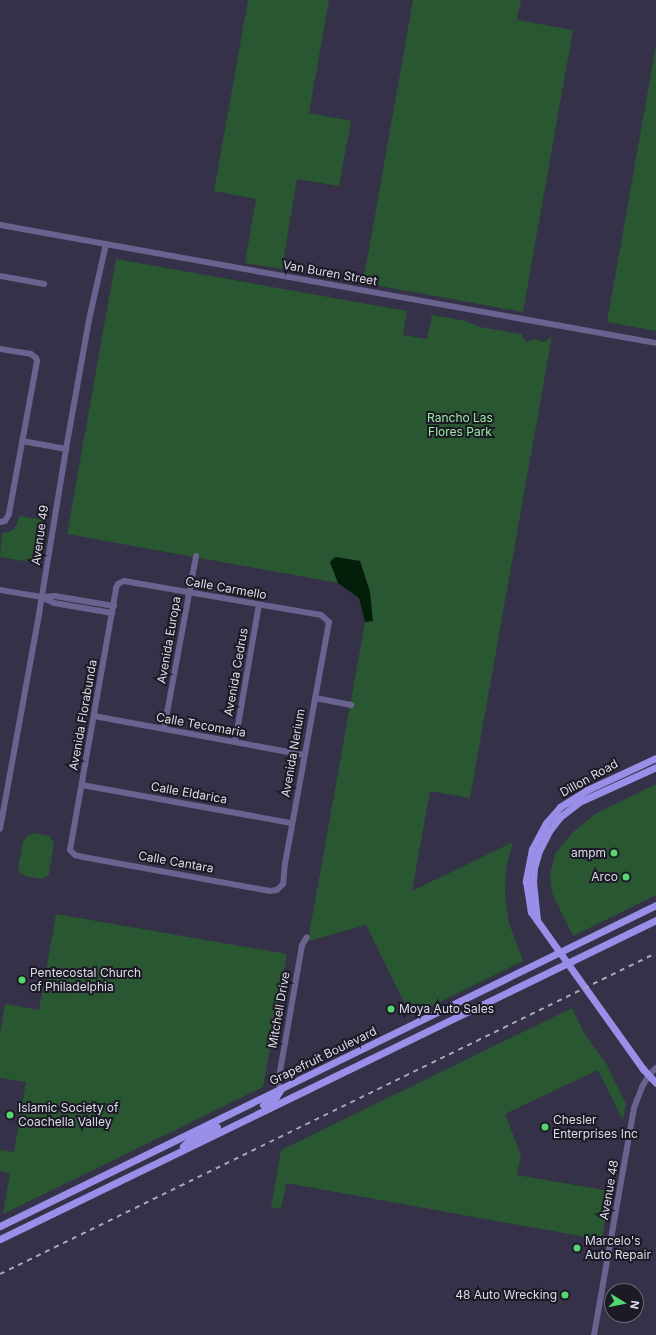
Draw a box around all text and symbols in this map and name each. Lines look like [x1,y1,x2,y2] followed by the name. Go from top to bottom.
[282,258,378,288] street label: Van Buren Street
[427,411,493,439] park label: Rancho Las Flores Park
[29,504,51,566] street label: Avenue 49
[184,574,268,602] street label: Calle Carmello
[154,595,184,685] street label: Avenida Europa
[221,627,251,717] street label: Avenida Cedrus
[66,658,100,772] street label: Avenida Florabunda
[278,708,308,798] street label: Avenida Nerium
[155,710,247,740] street label: Calle Tecomaria
[558,756,620,800] street label: Dillon Road
[150,779,228,807] street label: Calle Eldarica
[571,846,606,860] place label: ampm
[137,848,215,876] street label: Calle Cantara
[609,848,619,858] marker: ampm
[591,870,618,884] place label: Arco
[621,872,631,882] marker: Arco
[30,966,141,994] place label: Pentecostal Church of Philadelphia
[265,971,293,1049] street label: Mitchell Drive
[17,975,27,985] marker: Pentecostal Church of Philadelphia
[399,1002,494,1016] place label: Moya Auto Sales
[386,1004,396,1014] marker: Moya Auto Sales
[267,1024,379,1088] street label: Grapefruit Boulevard
[18,1101,118,1129] place label: Islamic Society of Coachella Valley
[5,1110,15,1120] marker: Islamic Society of Coachella Valley
[553,1113,638,1141] place label: Chesler Enterprises Inc
[540,1122,550,1132] marker: Chesler Enterprises Inc
[597,1159,621,1221] street label: Avenue 48
[585,1234,651,1262] place label: Marcelo's Auto Repair
[572,1243,582,1253] marker: Marcelo's Auto Repair
[604,1283,644,1323] north arrow
[455,1288,557,1302] place label: 48 Auto Wrecking
[560,1290,570,1300] marker: 48 Auto Wrecking
[627,1300,642,1310] text: N

